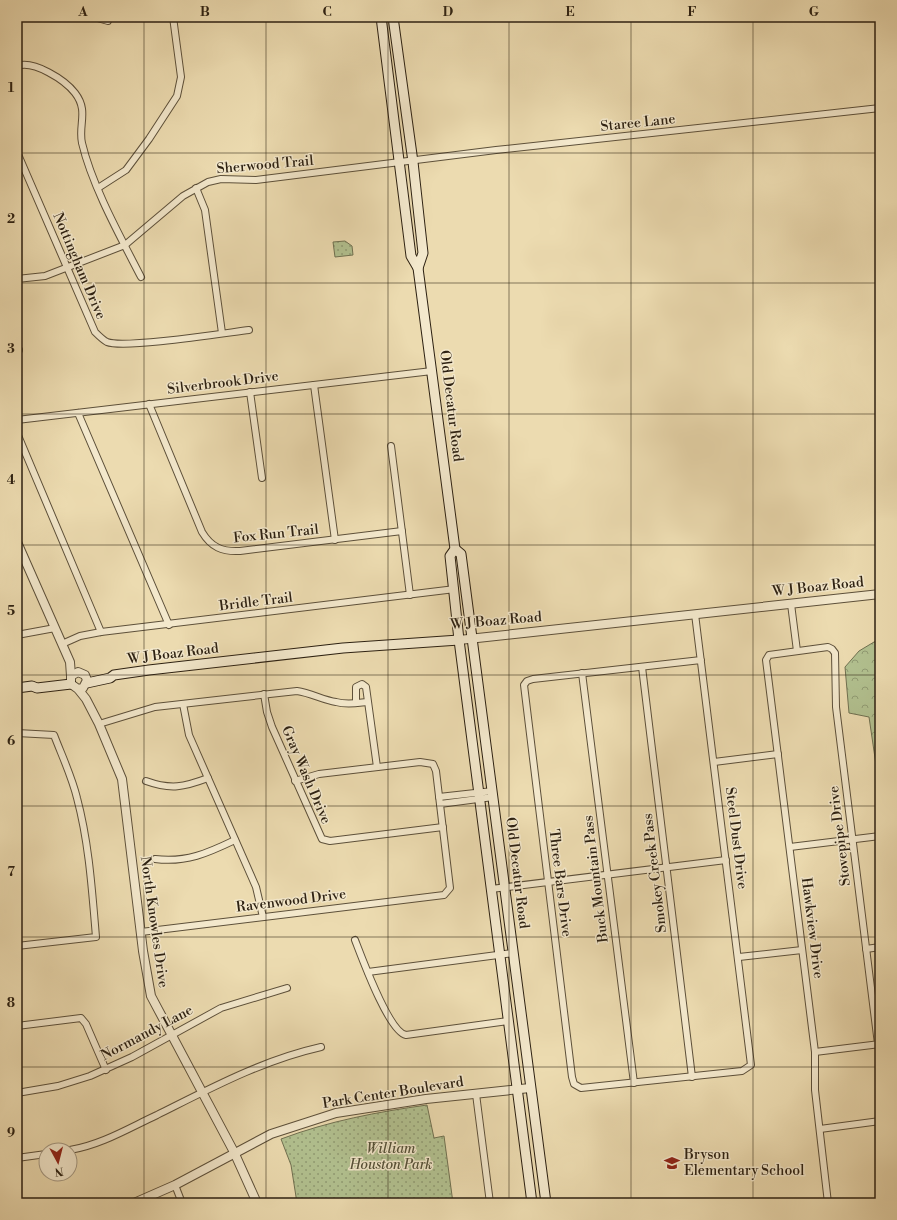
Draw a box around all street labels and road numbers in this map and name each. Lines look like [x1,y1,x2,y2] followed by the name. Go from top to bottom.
[600,110,676,136] street label: Staree Lane
[216,152,314,178] street label: Sherwood Trail
[48,210,110,322] street label: Nottingham Drive
[435,349,467,463] street label: Old Decatur Road
[166,367,280,399] street label: Silverbrook Drive
[232,521,320,547] street label: Fox Run Trail
[770,573,865,601] street label: W J Boaz Road
[217,589,294,616] street label: Bridle Trail
[449,608,543,634] street label: W J Boaz Road
[125,639,220,669] street label: W J Boaz Road
[277,723,335,827] street label: Gray Wash Drive
[825,785,855,887] street label: Stovepipe Drive
[721,786,751,890] street label: Steel Dust Drive
[639,812,671,934] street label: Smokey Creek Pass
[579,814,613,945] street label: Buck Mountain Pass
[501,816,533,930] street label: Old Decatur Road
[544,828,576,938] street label: Three Bars Drive
[136,855,172,989] street label: North Knowles Drive
[797,876,827,980] street label: Hawkview Drive
[235,885,347,917] street label: Ravenwood Drive
[98,1001,196,1065] street label: Normandy Lane
[321,1073,465,1113] street label: Park Center Boulevard

